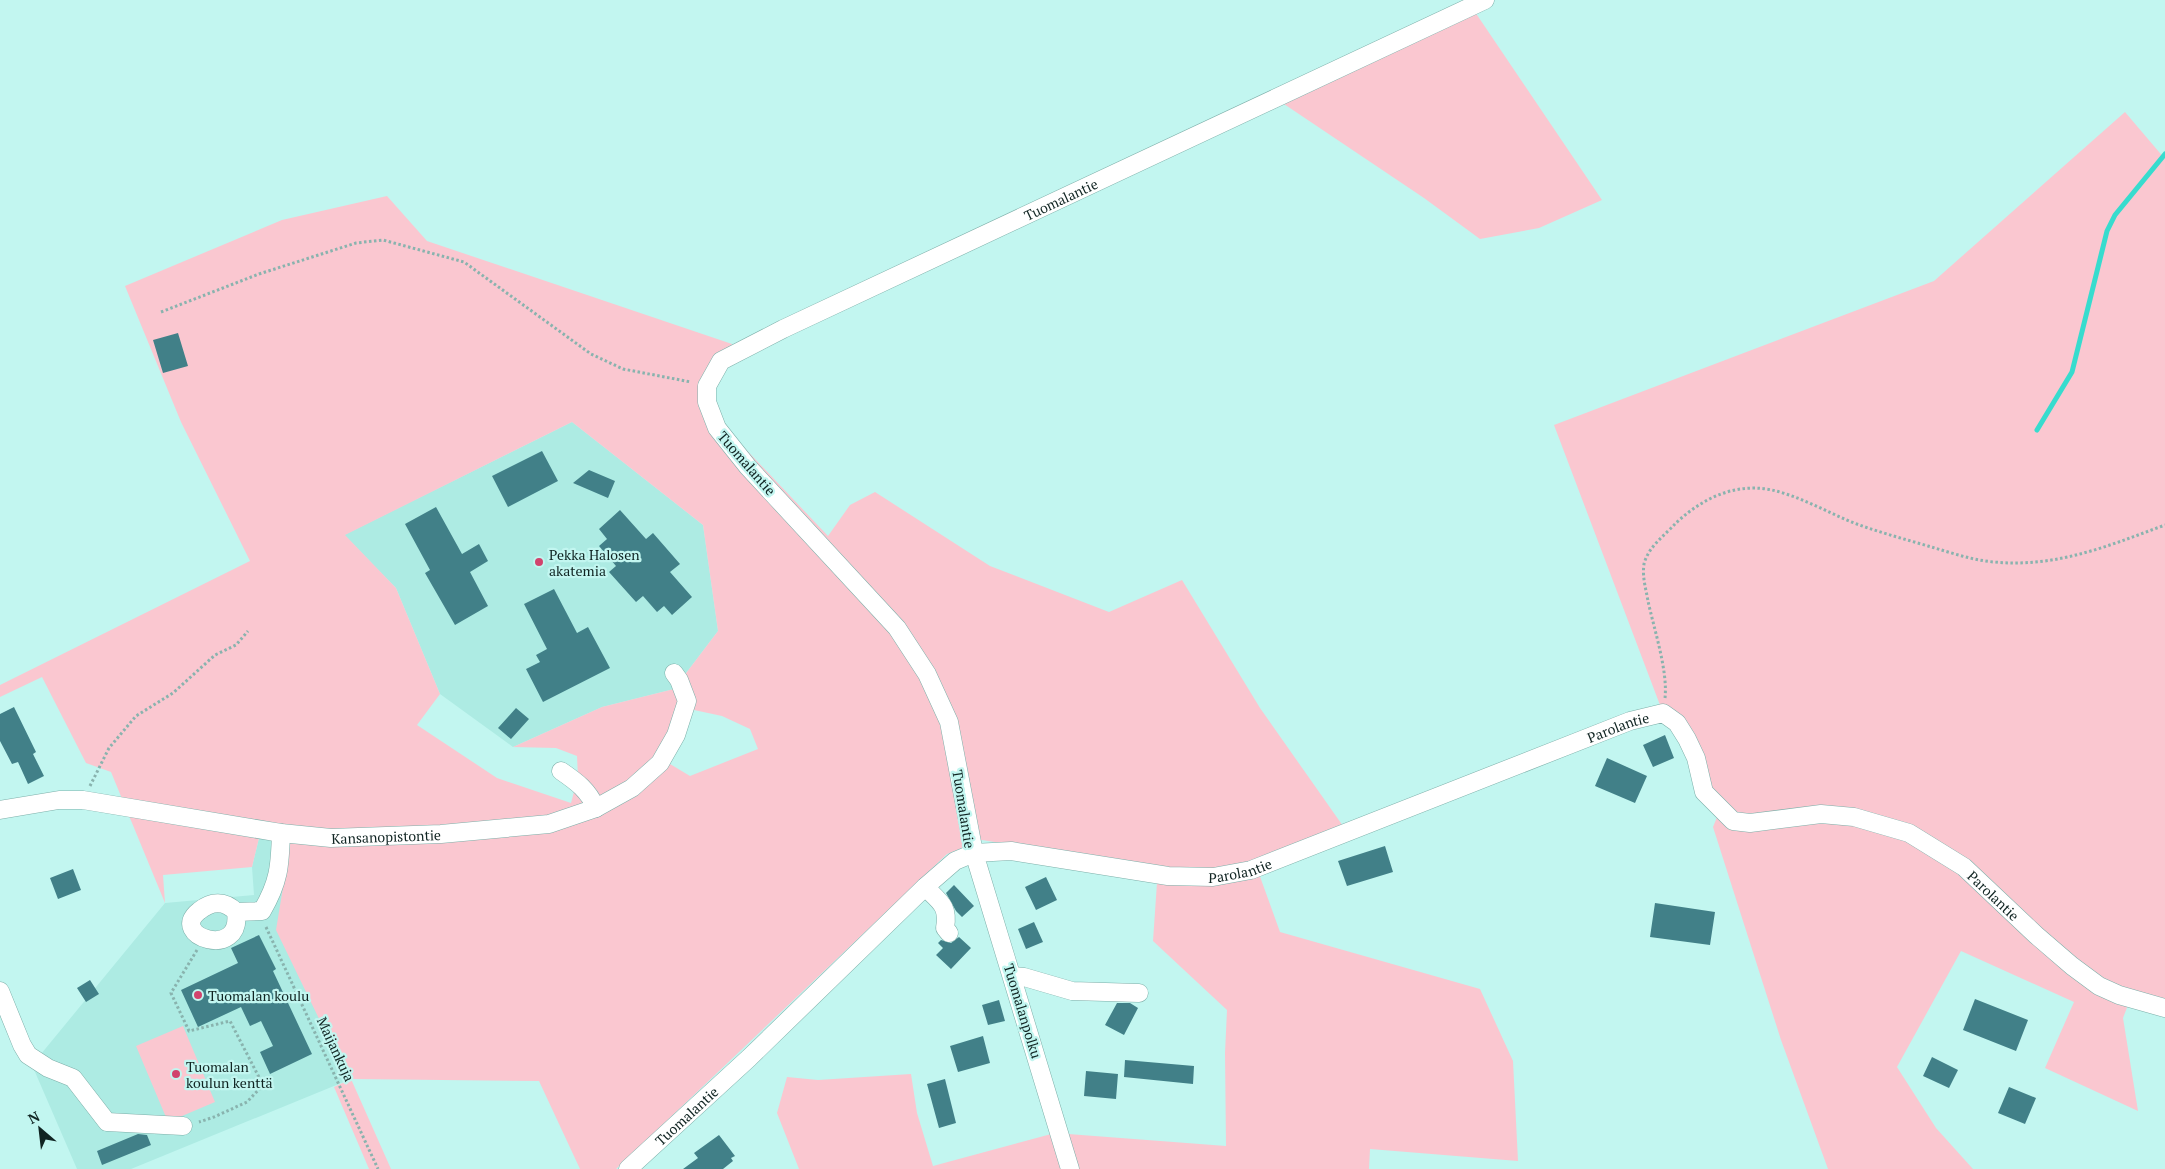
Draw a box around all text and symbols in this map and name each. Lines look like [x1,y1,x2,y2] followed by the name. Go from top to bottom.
[1021,173,1101,224] street label: Tuomalantie
[714,427,780,499] street label: Tuomalantie
[549,545,640,580] place label: Pekka Halosen akatemia
[533,556,545,568] marker: Pekka Halosen akatemia
[1584,707,1651,746] street label: Parolantie
[948,768,980,850] street label: Tuomalantie
[331,825,441,847] street label: Kansanopistontie
[1208,853,1274,887] street label: Parolantie
[1964,866,2024,924] street label: Parolantie
[1000,961,1046,1061] street label: Tuomalanpolku
[208,986,309,1005] place label: Tuomalan koulu
[192,989,204,1001] marker: Tuomalan koulu
[313,1014,359,1084] street label: Maijankuja
[186,1057,273,1092] place label: Tuomalan koulun kenttä
[170,1068,182,1080] marker: Tuomalan koulun kenttä
[651,1082,722,1149] street label: Tuomalantie
[15,1104,65,1154] north arrow
[25,1106,43,1128] text: N

